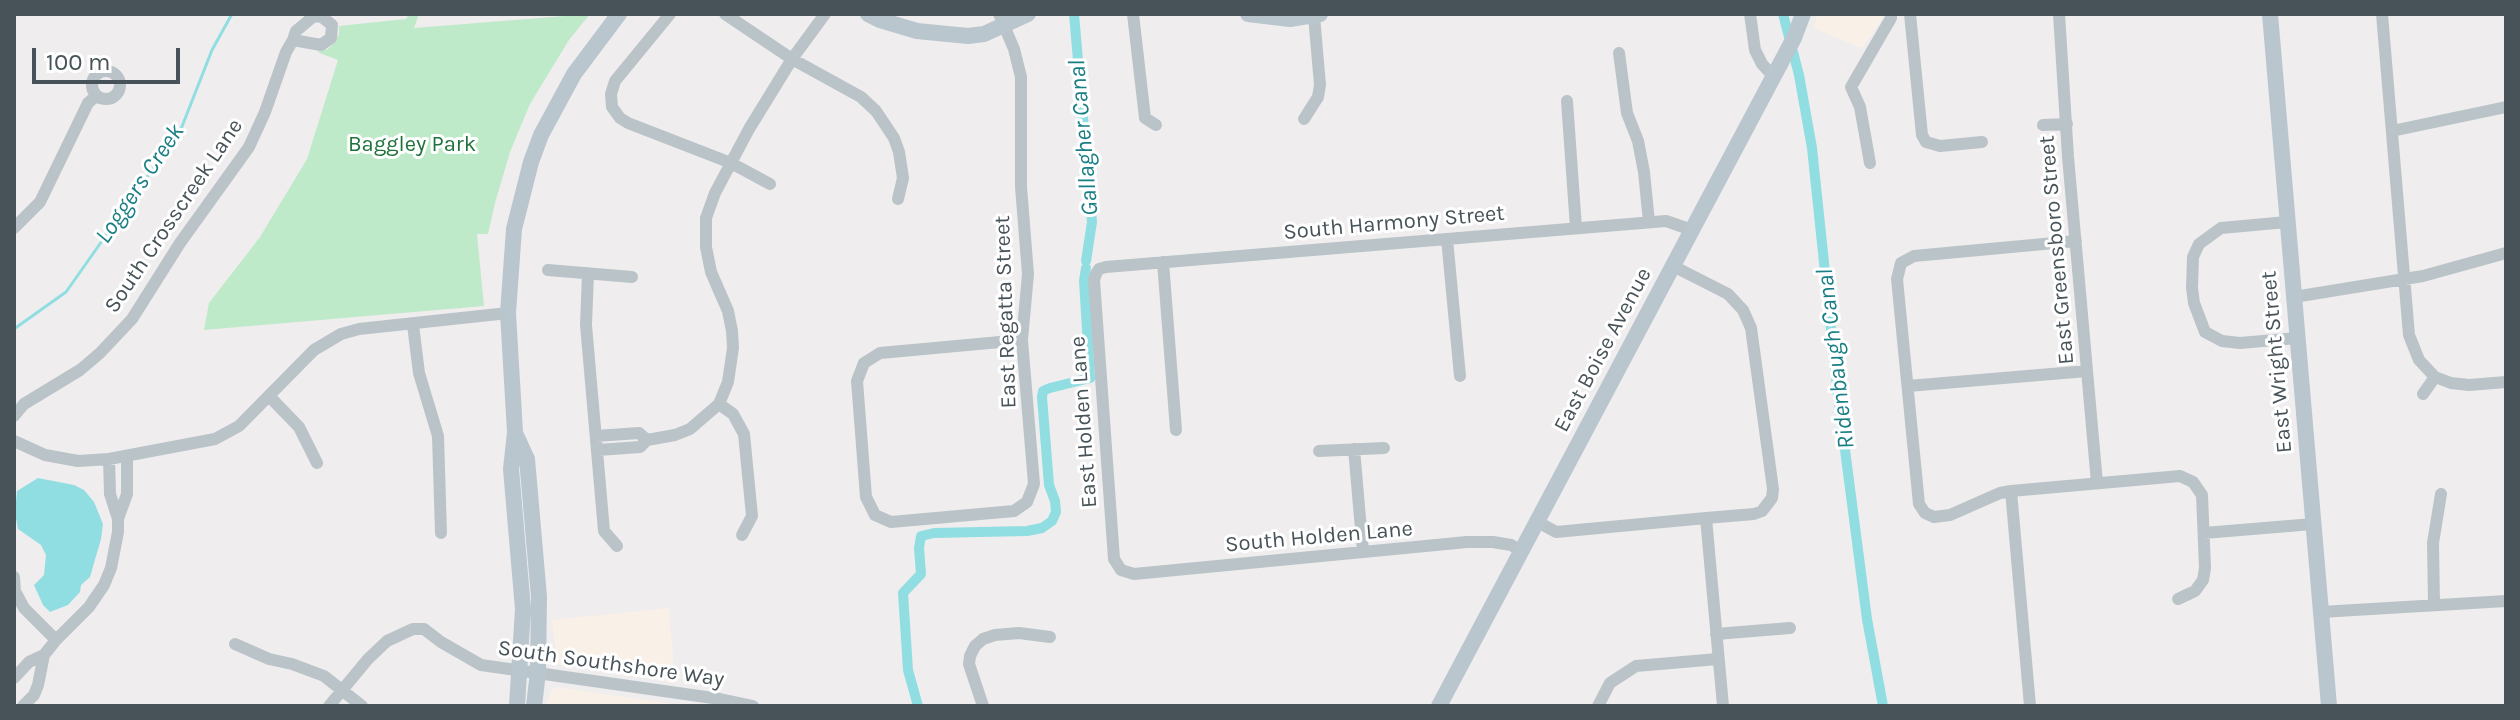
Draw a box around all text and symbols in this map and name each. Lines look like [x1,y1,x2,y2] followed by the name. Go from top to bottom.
[36,32,184,82] scale bar
[46,48,111,76] text: 100 m
[1063,59,1105,217] water label: Gallagher Canal
[99,114,249,318] street label: South Crosscreek Lane
[89,119,191,249] water label: Loggers Creek
[348,132,476,158] park label: Baggley Park
[2034,134,2080,366] street label: East Greensboro Street
[1282,200,1506,246] street label: South Harmony Street
[989,215,1023,409] street label: East Regatta Street
[1549,263,1657,437] street label: East Boise Avenue
[1811,267,1861,451] water label: Ridenbaugh Canal
[2256,270,2298,454] street label: East Wright Street
[1065,335,1103,509] street label: East Holden Lane
[1224,516,1414,558] street label: South Holden Lane
[496,635,726,693] street label: South Southshore Way

